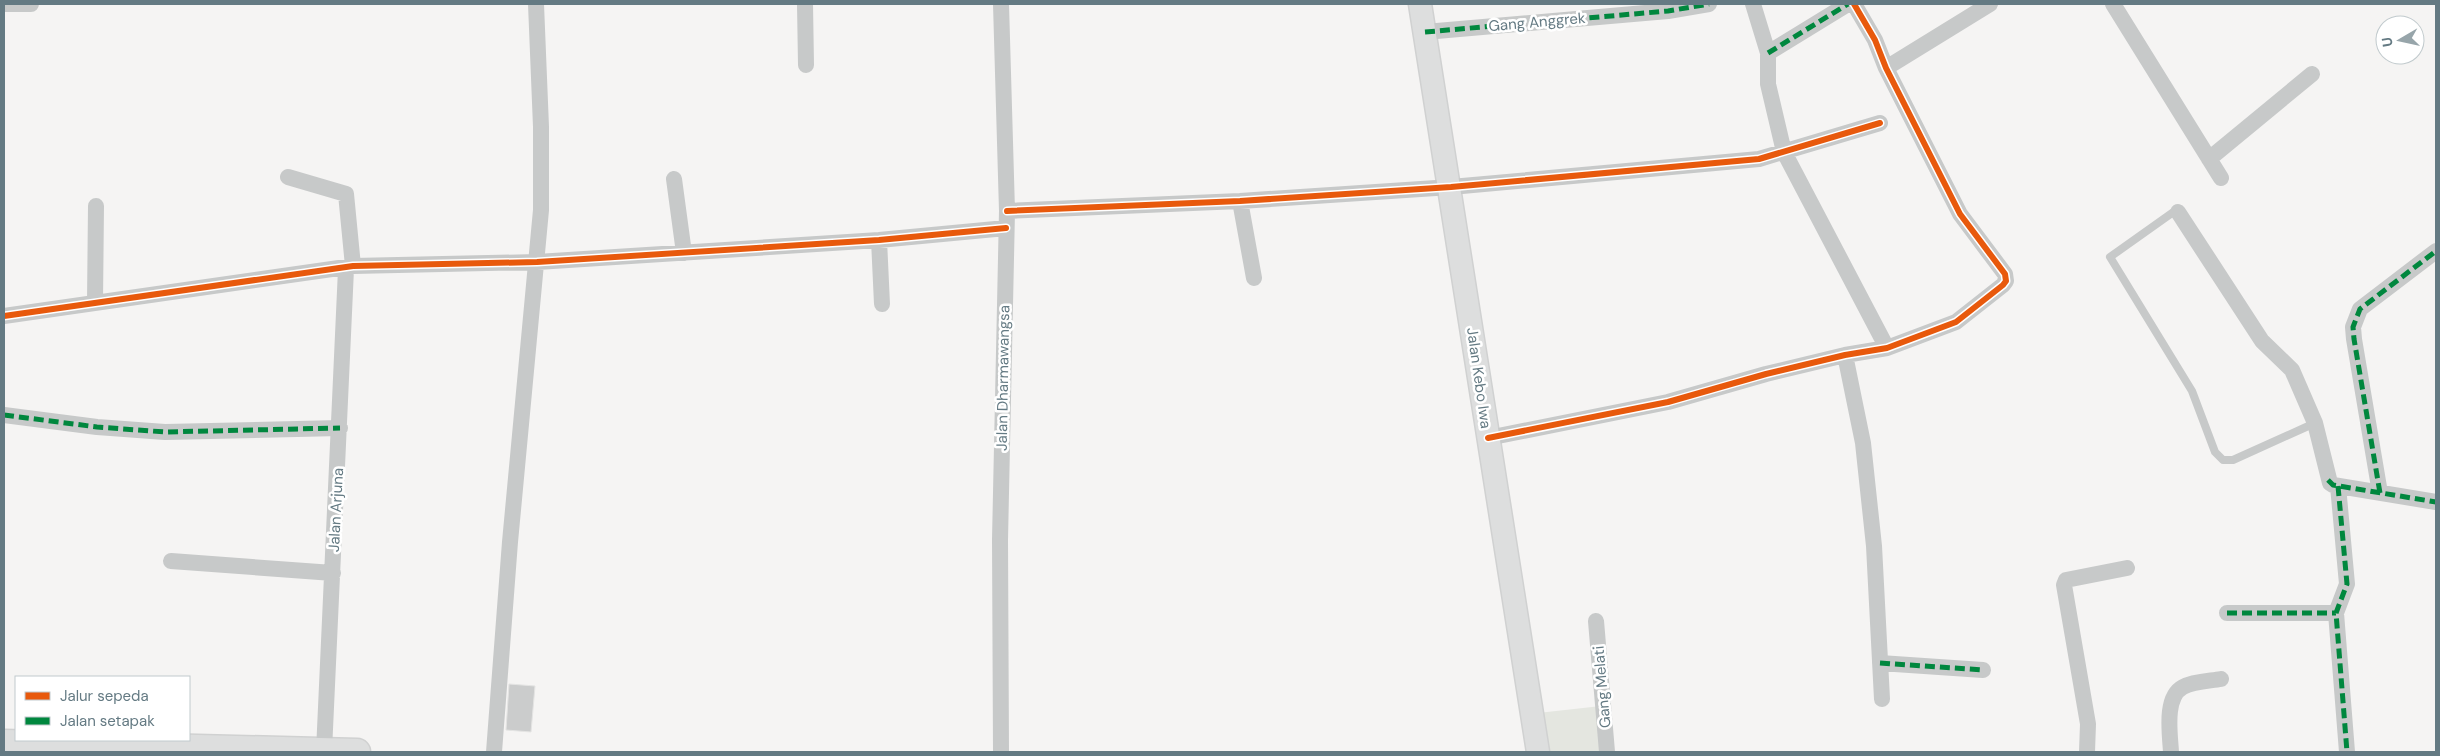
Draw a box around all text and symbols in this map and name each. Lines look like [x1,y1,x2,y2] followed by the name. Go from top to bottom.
[1488,8,1587,36] street label: Gang Anggrek
[2375,15,2425,65] north arrow
[2378,36,2397,48] text: U
[992,305,1014,451] street label: Jalan Dharmawangsa
[1462,326,1496,430] street label: Jalan Kebo Iwa
[324,467,348,553] street label: Jalan Arjuna
[1588,645,1616,729] street label: Gang Melati
[15,676,190,741] legend
[60,686,149,706] text: Jalur sepeda
[60,711,155,731] text: Jalan setapak

